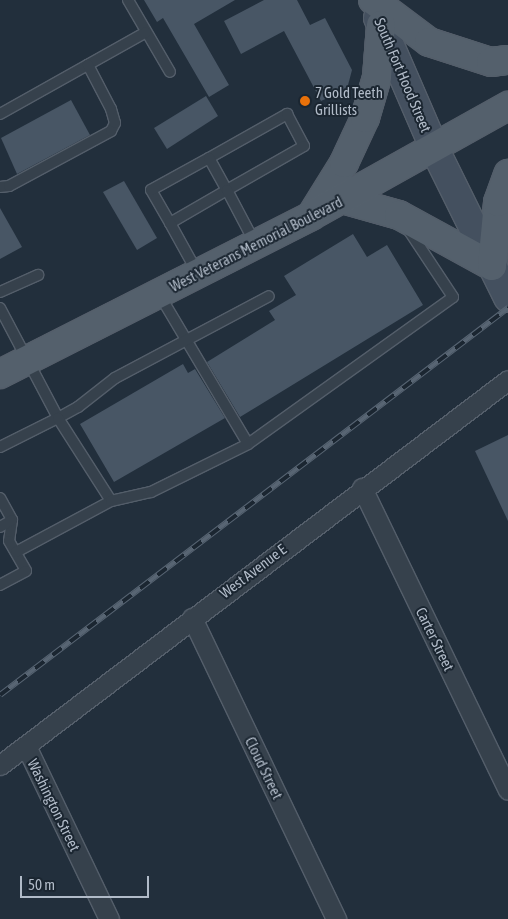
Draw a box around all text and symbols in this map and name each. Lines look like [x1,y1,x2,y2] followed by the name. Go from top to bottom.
[371,15,435,135] street label: South Fort Hood Street
[315,83,383,118] place label: 7 Gold Teeth Grillists
[299,95,311,107] marker: 7 Gold Teeth Grillists
[167,193,345,295] street label: West Veterans Memorial Boulevard
[216,540,290,602] street label: West Avenue E
[412,604,458,674] street label: Carter Street
[241,734,287,802] street label: Cloud Street
[24,756,84,854] street label: Washington Street
[22,866,151,898] scale bar
[28,876,55,893] text: 50 m

